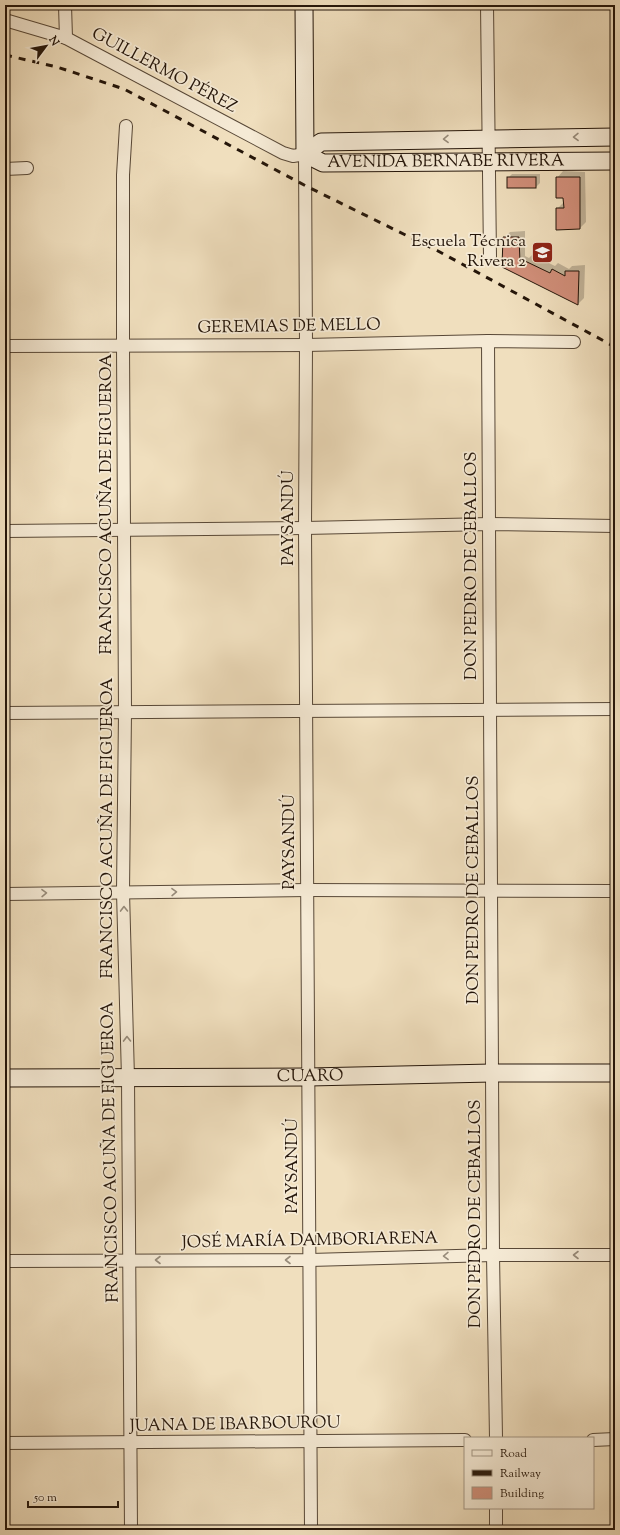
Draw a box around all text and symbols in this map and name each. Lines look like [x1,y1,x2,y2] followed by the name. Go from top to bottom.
[87,22,241,120] street label: GUILLERMO PÉREZ
[26,26,66,66] north arrow
[44,32,63,49] text: N
[573,133,579,141] one-way arrow
[443,135,449,143] one-way arrow
[327,149,565,175] street label: AVENIDA BERNABE RIVERA
[411,230,526,274] place label: Escuela Técnica Rivera 2
[529,239,555,265] school or university icon: Escuela Técnica Rivera 2
[197,313,381,341] street label: GEREMIAS DE MELLO
[95,353,119,655] street label: FRANCISCO ACUÑA DE FIGUEROA
[460,452,484,680] street label: DON PEDRO DE CEBALLOS
[277,470,301,566] street label: PAYSANDÚ
[96,677,120,979] street label: FRANCISCO ACUÑA DE FIGUEROA
[462,776,486,1004] street label: DON PEDRO DE CEBALLOS
[278,794,302,890] street label: PAYSANDÚ
[171,888,177,896] one-way arrow
[41,889,47,898] one-way arrow
[120,906,128,912] one-way arrow
[96,1001,126,1303] street label: FRANCISCO ACUÑA DE FIGUEROA
[123,1036,131,1042] one-way arrow
[277,1064,344,1089] street label: CUARO
[464,1100,488,1328] street label: DON PEDRO DE CEBALLOS
[281,1118,305,1214] street label: PAYSANDÚ
[181,1227,439,1255] street label: JOSÉ MARÍA DAMBORIARENA
[573,1251,579,1259] one-way arrow
[443,1252,449,1261] one-way arrow
[155,1256,161,1264] one-way arrow
[285,1256,291,1264] one-way arrow
[128,1411,341,1439] street label: JUANA DE IBARBOUROU
[464,1437,594,1509] legend
[500,1445,527,1463] text: Road
[500,1465,541,1483] text: Railway
[28,1483,118,1509] scale bar
[500,1485,544,1503] text: Building
[33,1489,57,1507] text: 50 m

